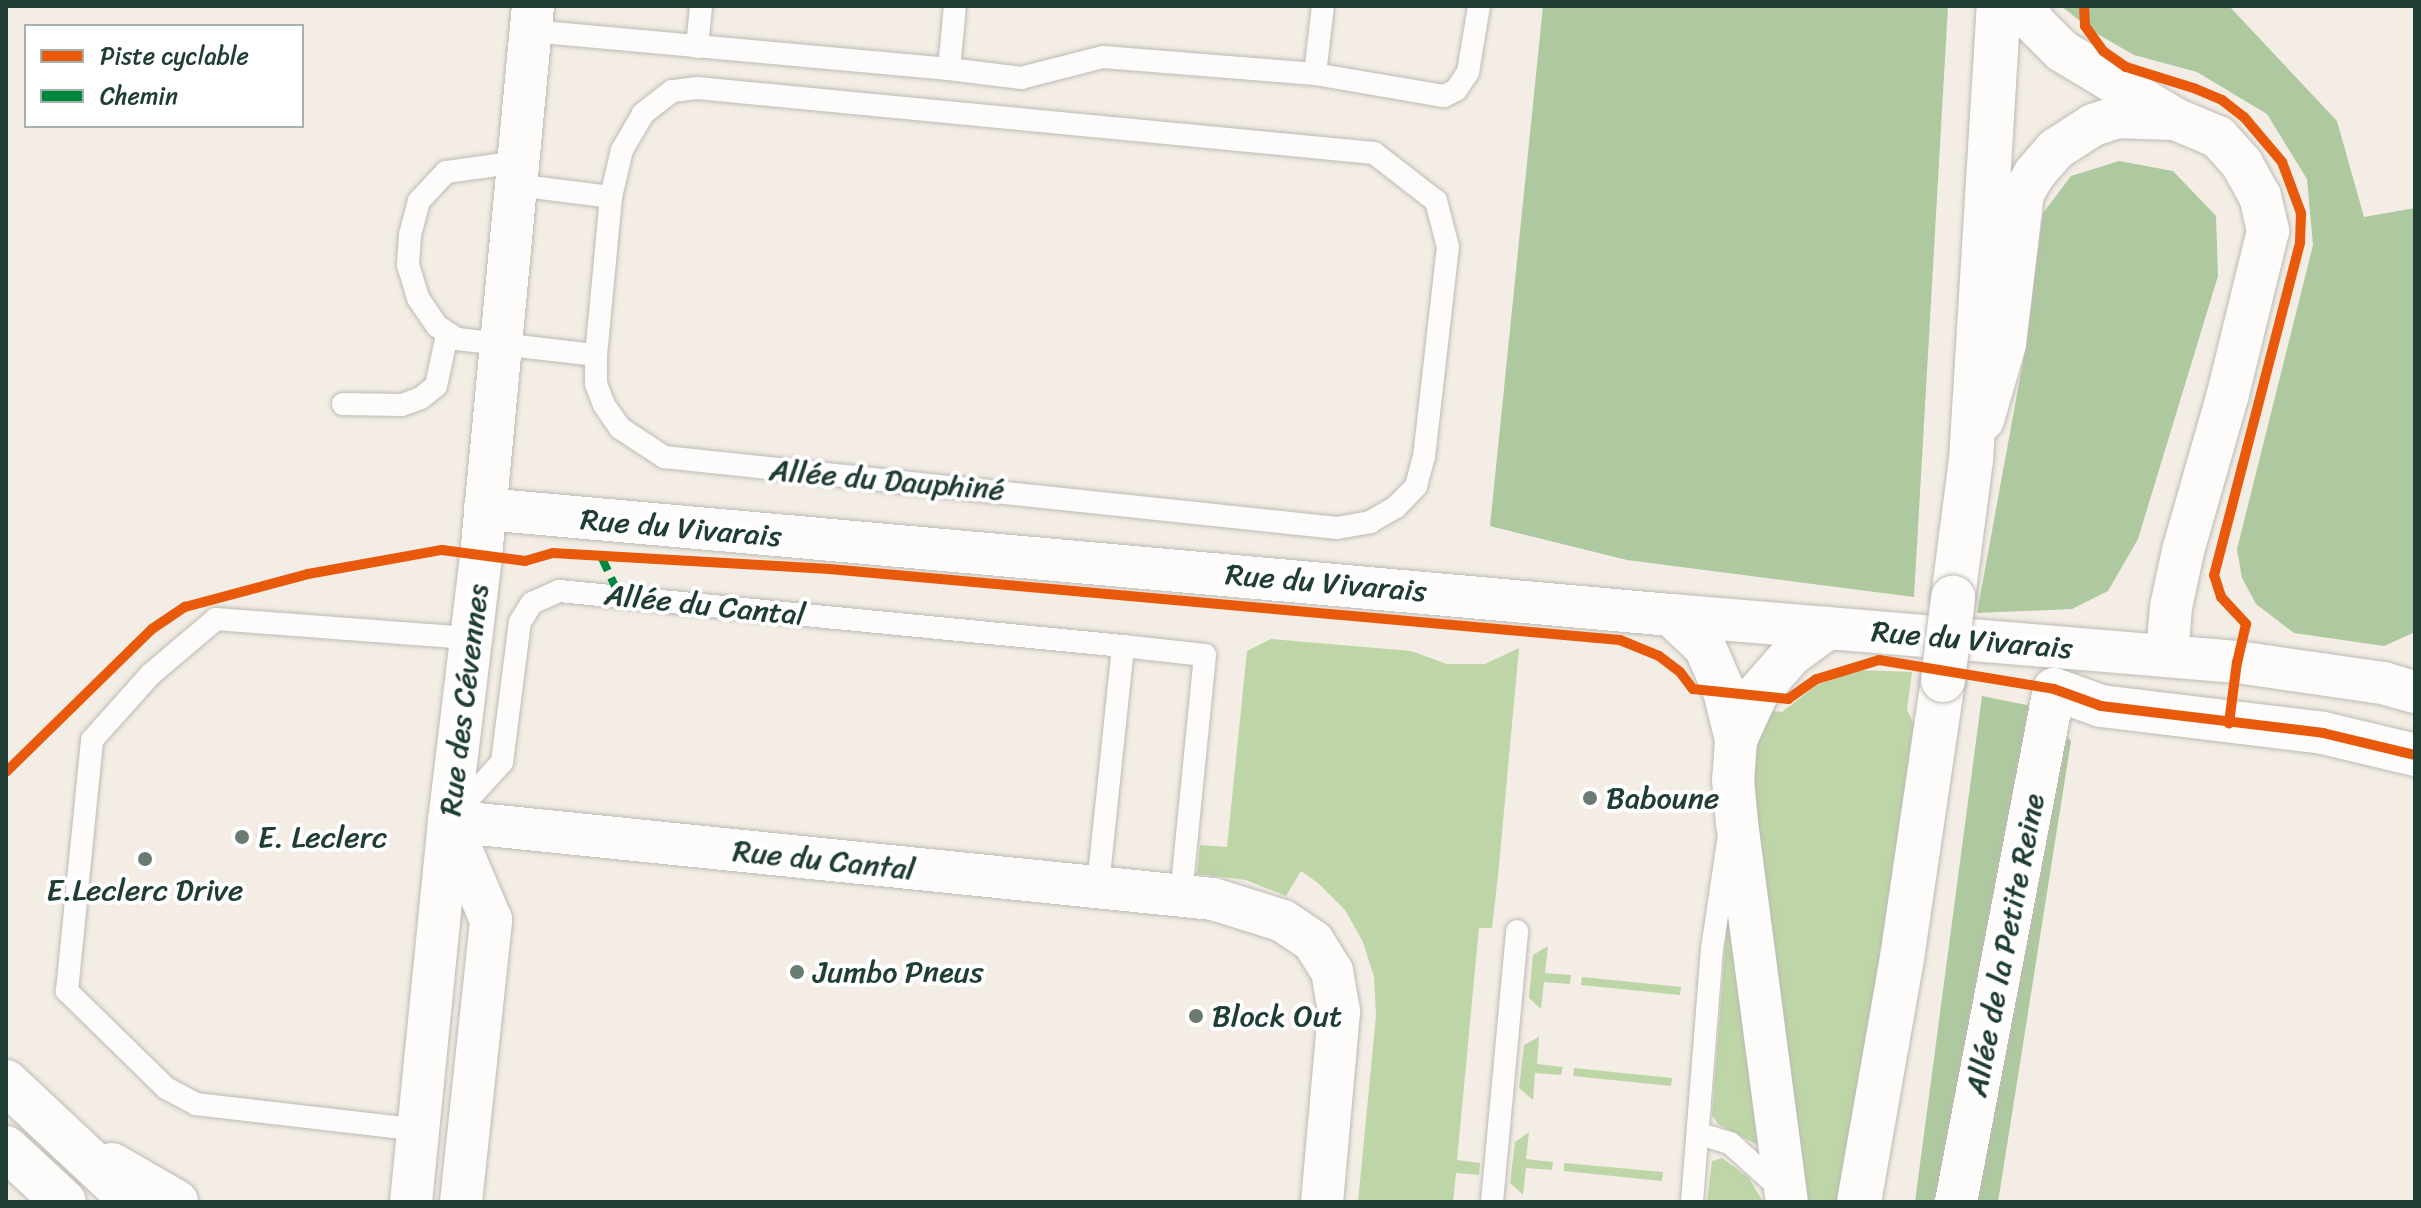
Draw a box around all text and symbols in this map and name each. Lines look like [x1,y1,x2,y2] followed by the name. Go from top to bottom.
[24,24,304,128] legend
[100,35,249,77] text: Piste cyclable
[100,75,178,117] text: Chemin
[768,452,1006,508] street label: Allée du Dauphiné
[580,501,782,555] street label: Rue du Vivarais
[1225,556,1427,610] street label: Rue du Vivarais
[603,577,807,633] street label: Allée du Cantal
[432,581,496,819] street label: Rue des Cévennes
[1871,613,2073,667] street label: Rue du Vivarais
[1606,780,1719,816] place label: Baboune
[1581,789,1599,807] marker: Baboune
[1958,790,2052,1100] street label: Allée de la Petite Reine
[258,819,387,855] place label: E. Leclerc
[233,828,251,846] marker: E. Leclerc
[731,832,917,888] street label: Rue du Cantal
[136,850,154,868] marker: E.Leclerc Drive
[47,872,243,908] place label: E.Leclerc Drive
[813,954,985,990] place label: Jumbo Pneus
[788,963,806,981] marker: Jumbo Pneus
[1212,998,1342,1034] place label: Block Out
[1187,1007,1205,1025] marker: Block Out

